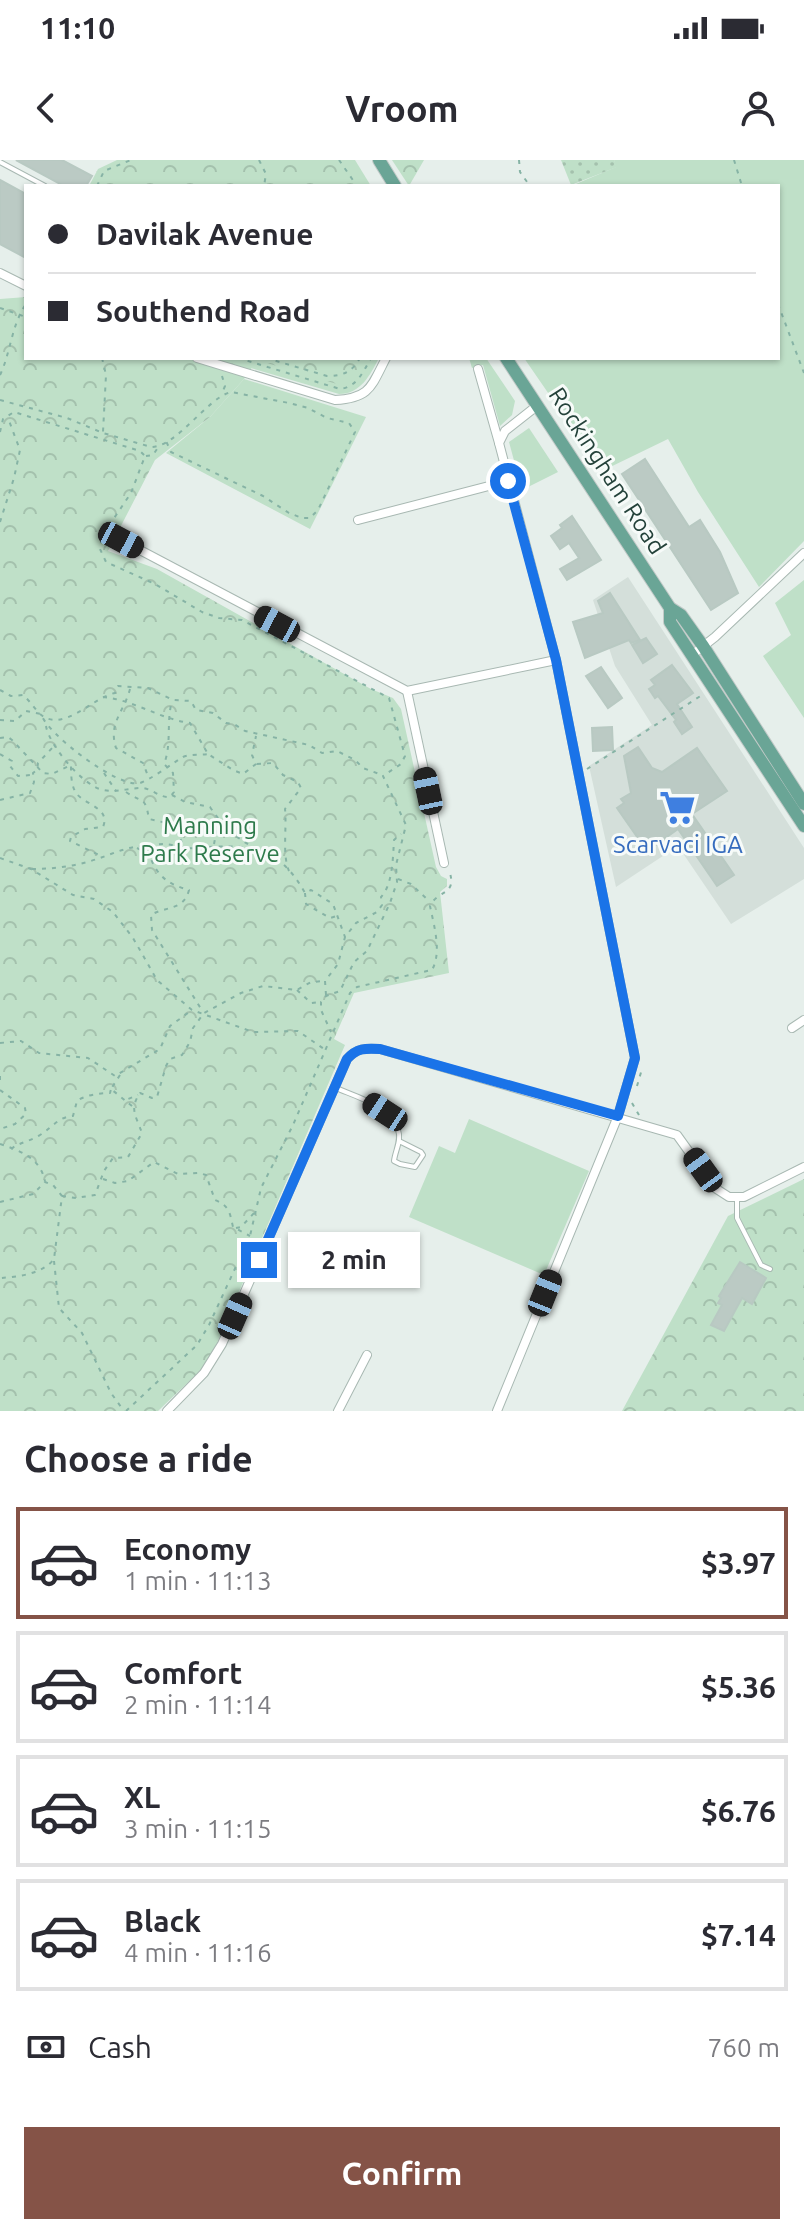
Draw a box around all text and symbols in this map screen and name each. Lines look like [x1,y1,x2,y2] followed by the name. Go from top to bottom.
[40,11,115,45] text: 11:10
[24,86,68,130] icon: back
[736,86,780,130] icon: person
[345,88,459,129] text: Vroom
[96,217,314,251] text: Davilak Avenue
[96,294,310,328] text: Southend Road
[544,382,671,559] street label: Rockingham Road
[490,463,526,499] route start
[94,518,148,562] car
[250,602,304,646] car
[411,765,445,817] car
[659,789,697,827] supermarket icon: Scarvaci IGA
[140,812,280,867] park label: Manning Park Reserve
[613,831,743,858] place label: Scarvaci IGA
[358,1089,412,1135] car
[679,1144,727,1196] car
[287,1232,419,1288] callout: 2 min
[241,1242,277,1278] route end
[321,1245,387,1274] text: 2 min
[525,1266,565,1320] car
[214,1289,256,1343] car
[24,1438,253,1479] text: Choose a ride
[28,1527,100,1599] icon: car
[124,1532,251,1566] text: Economy
[701,1546,776,1580] text: $3.97
[124,1566,272,1595] text: 1 min · 11:13
[28,1651,100,1723] icon: car
[124,1656,242,1690] text: Comfort
[701,1670,776,1704] text: $5.36
[124,1690,272,1719] text: 2 min · 11:14
[28,1775,100,1847] icon: car
[124,1780,160,1814] text: XL
[701,1794,776,1828] text: $6.76
[124,1814,272,1843] text: 3 min · 11:15
[28,1899,100,1971] icon: car
[124,1904,201,1938] text: Black
[701,1918,776,1952] text: $7.14
[124,1938,272,1967] text: 4 min · 11:16
[24,2025,68,2069] icon: cash
[88,2030,152,2064] text: Cash
[708,2033,780,2062] text: 760 m
[24,2127,780,2219] button: Confirm

